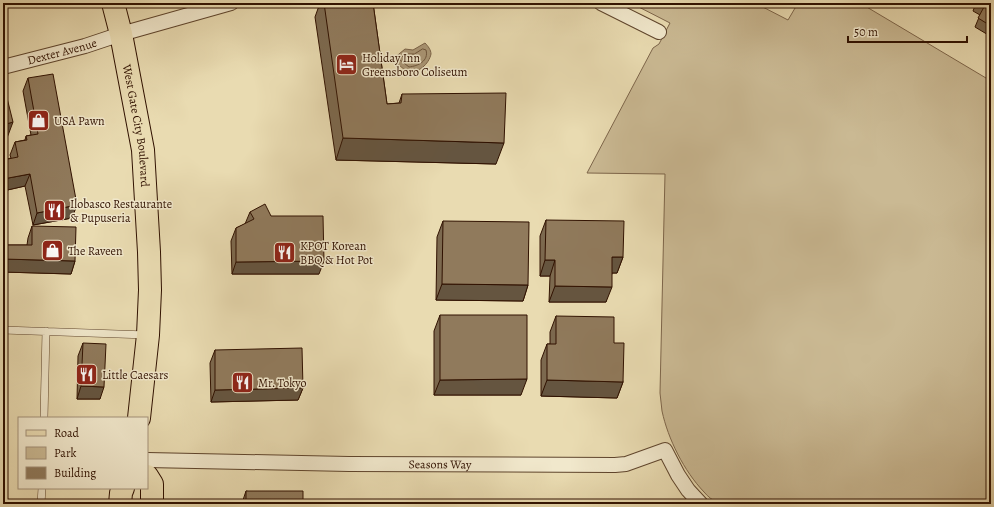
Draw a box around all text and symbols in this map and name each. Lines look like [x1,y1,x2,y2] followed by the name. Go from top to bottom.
[848,18,967,44] scale bar
[854,24,878,40] text: 50 m
[26,35,99,68] street label: Dexter Avenue
[362,50,468,80] place label: Holiday Inn Greensboro Coliseum
[333,52,359,78] hotel icon: Holiday Inn Greensboro Coliseum
[119,62,153,188] street label: West Gate City Boulevard
[26,108,52,134] shop icon: USA Pawn
[54,113,105,129] place label: USA Pawn
[70,196,172,226] place label: Ilobasco Restaurante & Pupuseria
[42,198,68,224] restaurant icon: Ilobasco Restaurante & Pupuseria
[39,238,65,264] shop icon: The Raveen
[300,238,373,268] place label: KPOT Korean BBQ & Hot Pot
[272,240,298,266] restaurant icon: KPOT Korean BBQ & Hot Pot
[68,243,123,259] place label: The Raveen
[74,362,100,388] restaurant icon: Little Caesars
[102,367,169,383] place label: Little Caesars
[230,370,256,396] restaurant icon: Mr. Tokyo
[258,375,306,391] place label: Mr. Tokyo
[18,417,148,489] legend
[54,425,80,441] text: Road
[54,445,77,461] text: Park
[409,456,472,472] street label: Seasons Way
[54,465,96,481] text: Building

